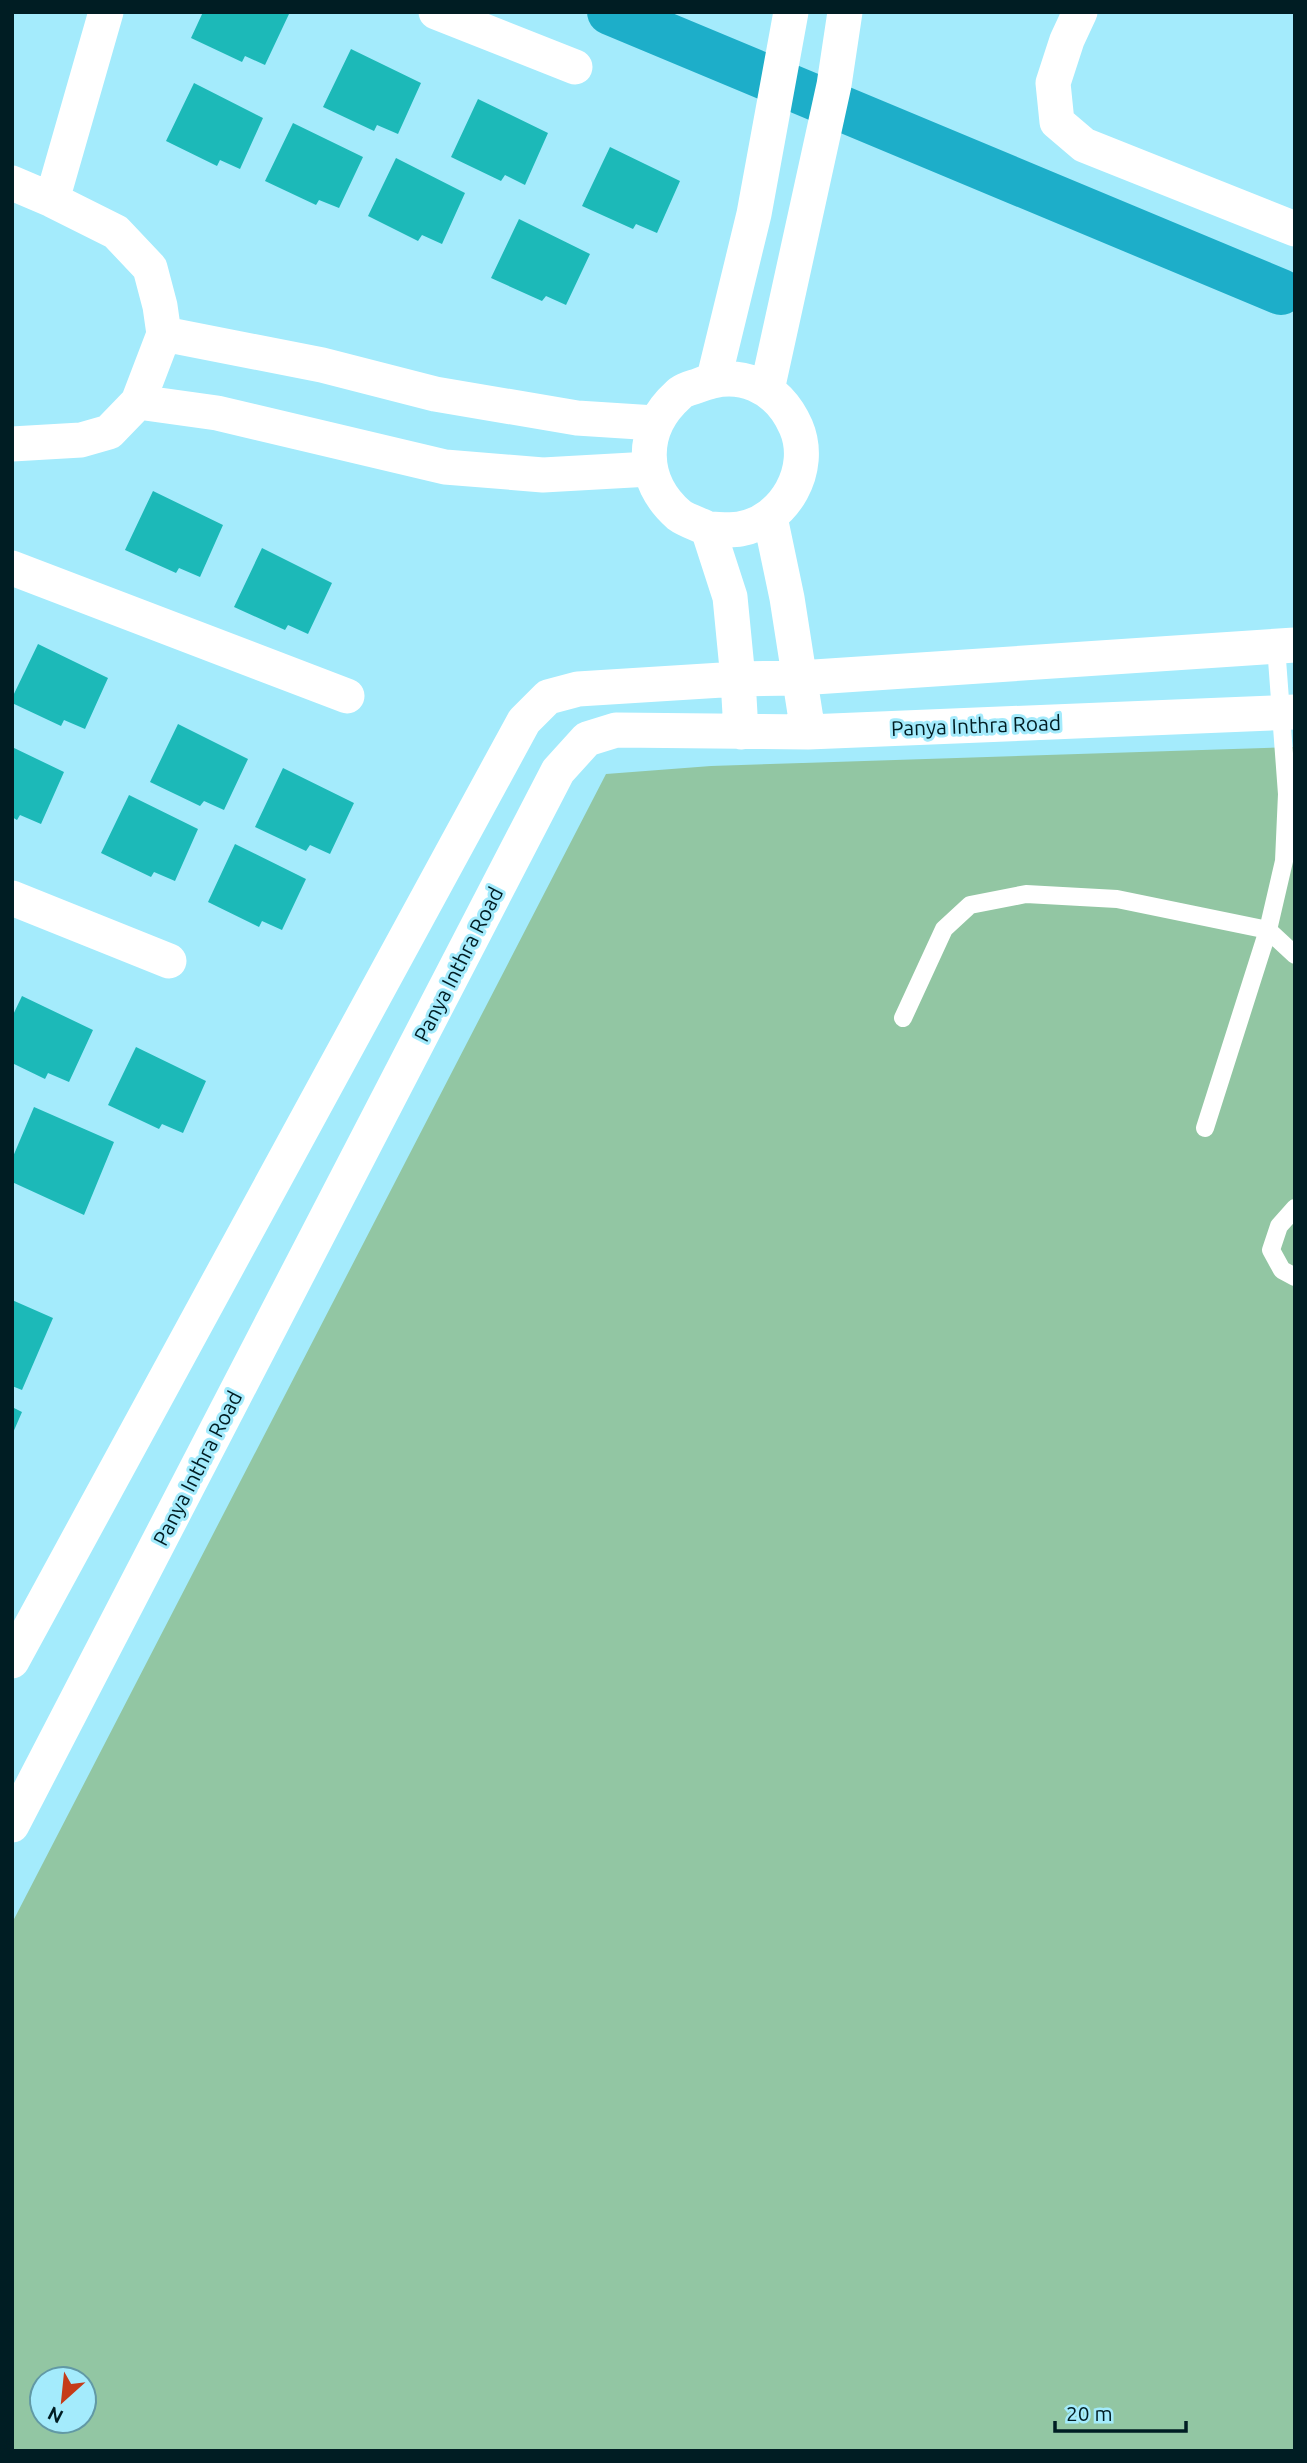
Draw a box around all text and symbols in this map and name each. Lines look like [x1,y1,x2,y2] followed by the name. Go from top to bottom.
[891,710,1061,740] street label: Panya Inthra Road
[409,883,507,1045] street label: Panya Inthra Road
[148,1387,246,1549] street label: Panya Inthra Road
[28,2365,98,2435] north arrow
[1055,2390,1186,2434] scale bar
[1066,2401,1113,2425] text: 20 m
[44,2402,67,2428] text: N

